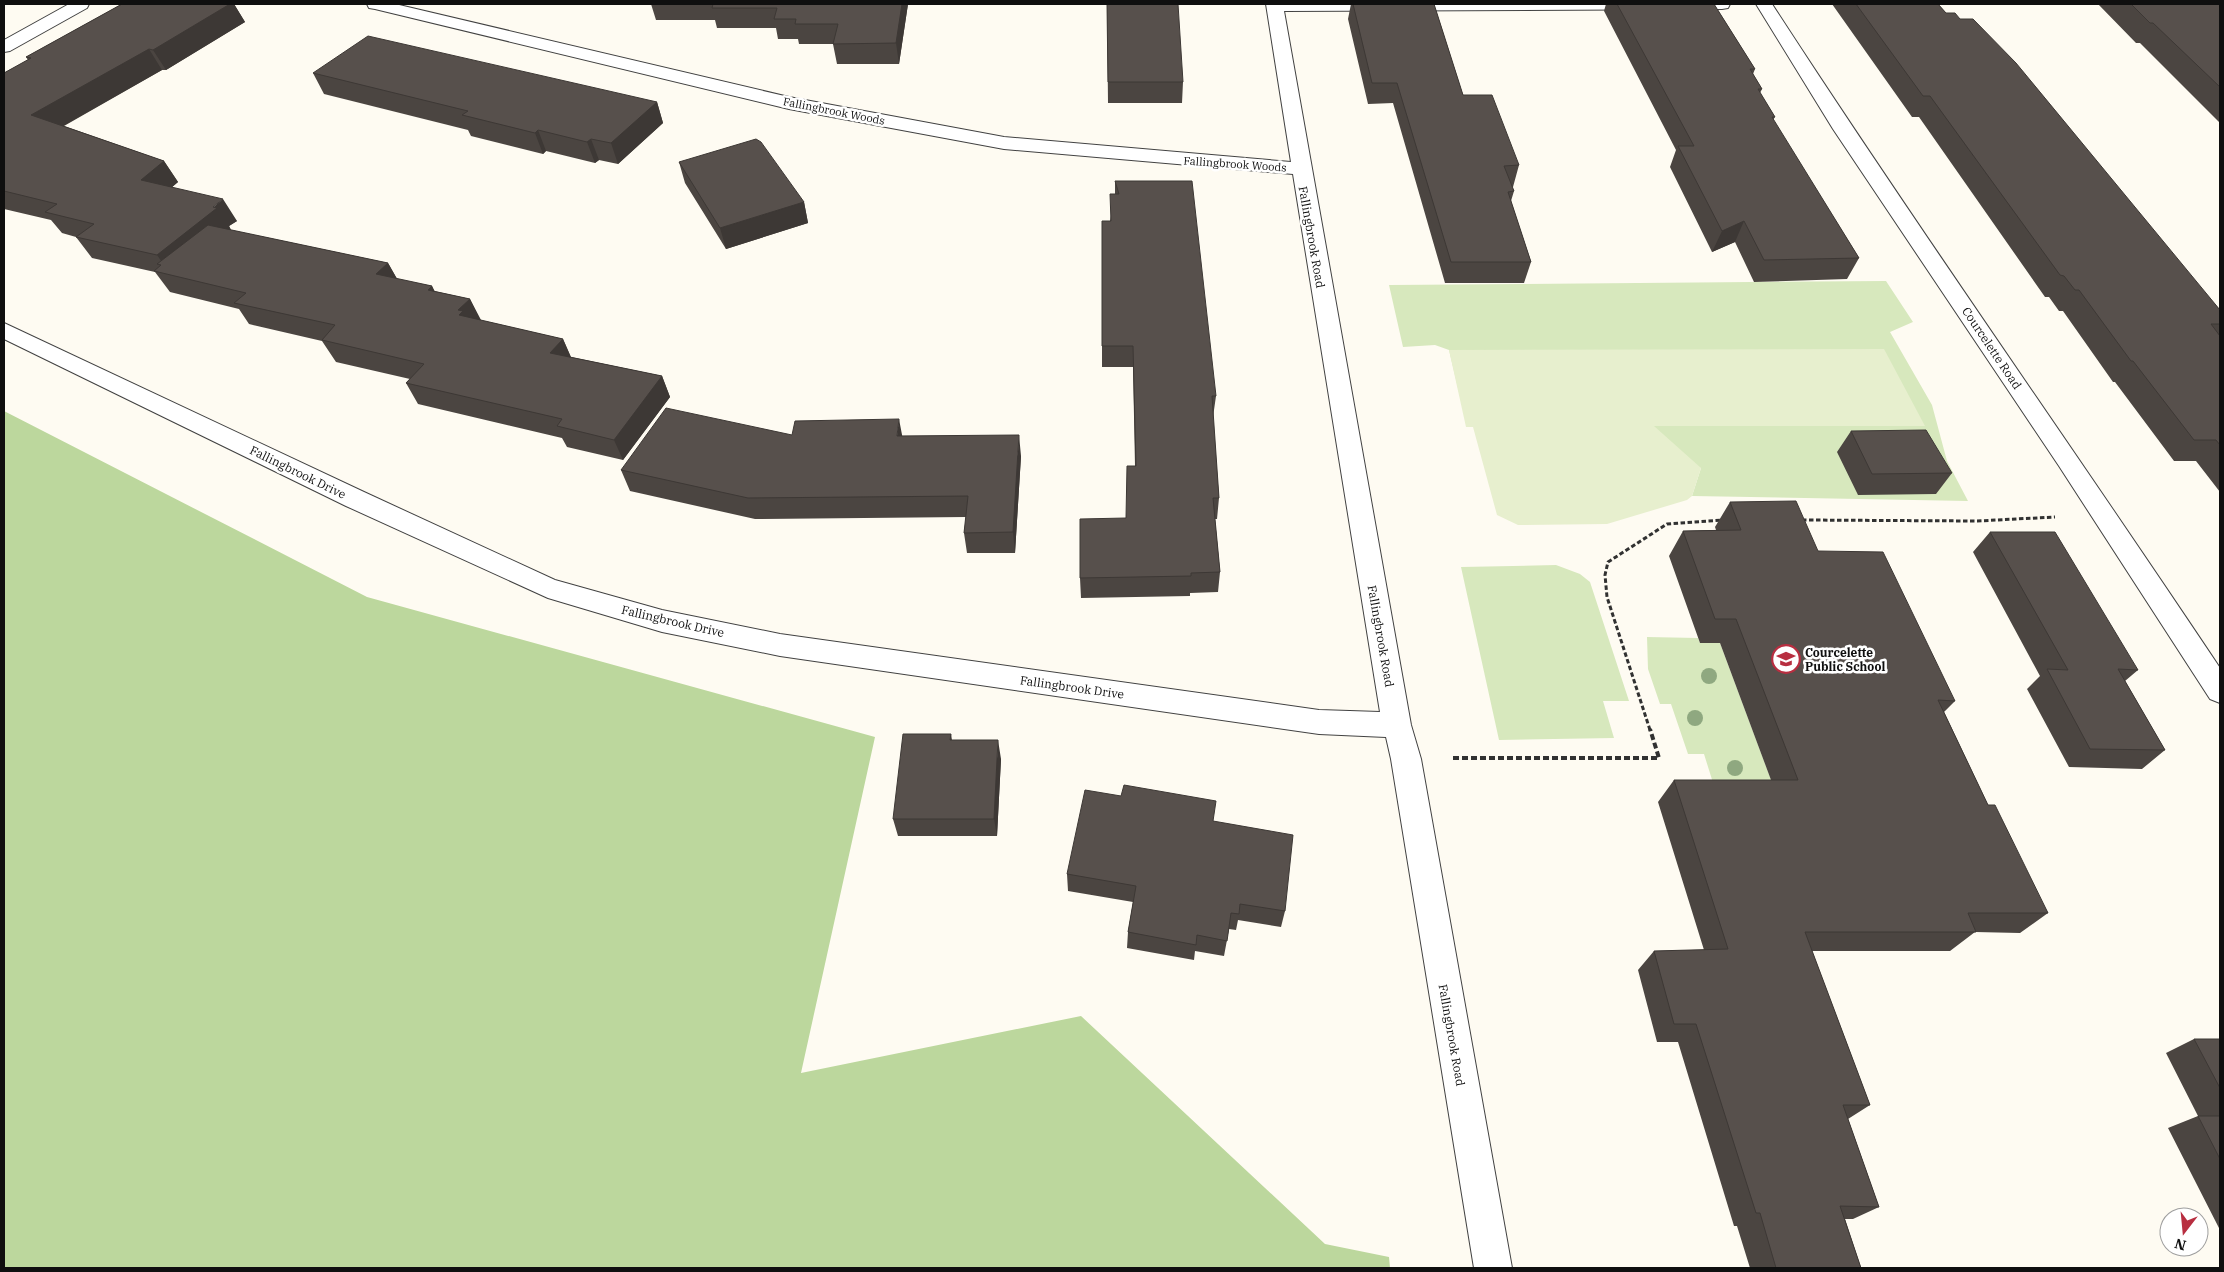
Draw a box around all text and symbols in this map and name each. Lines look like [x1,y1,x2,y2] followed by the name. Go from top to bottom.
[782,94,886,128] street label: Fallingbrook Woods
[1183,153,1287,175] street label: Fallingbrook Woods
[1296,185,1328,289] street label: Fallingbrook Road
[1959,304,2025,392] street label: Courcelette Road
[248,442,348,502] street label: Fallingbrook Drive
[1365,584,1397,688] street label: Fallingbrook Road
[620,602,726,640] street label: Fallingbrook Drive
[1771,644,1801,674] school or university icon: Courcelette Public School
[1805,645,1885,674] place label: Courcelette Public School
[1019,672,1125,702] street label: Fallingbrook Drive
[1436,983,1468,1087] street label: Fallingbrook Road
[2159,1207,2209,1257] north arrow
[2173,1234,2188,1255] text: N

